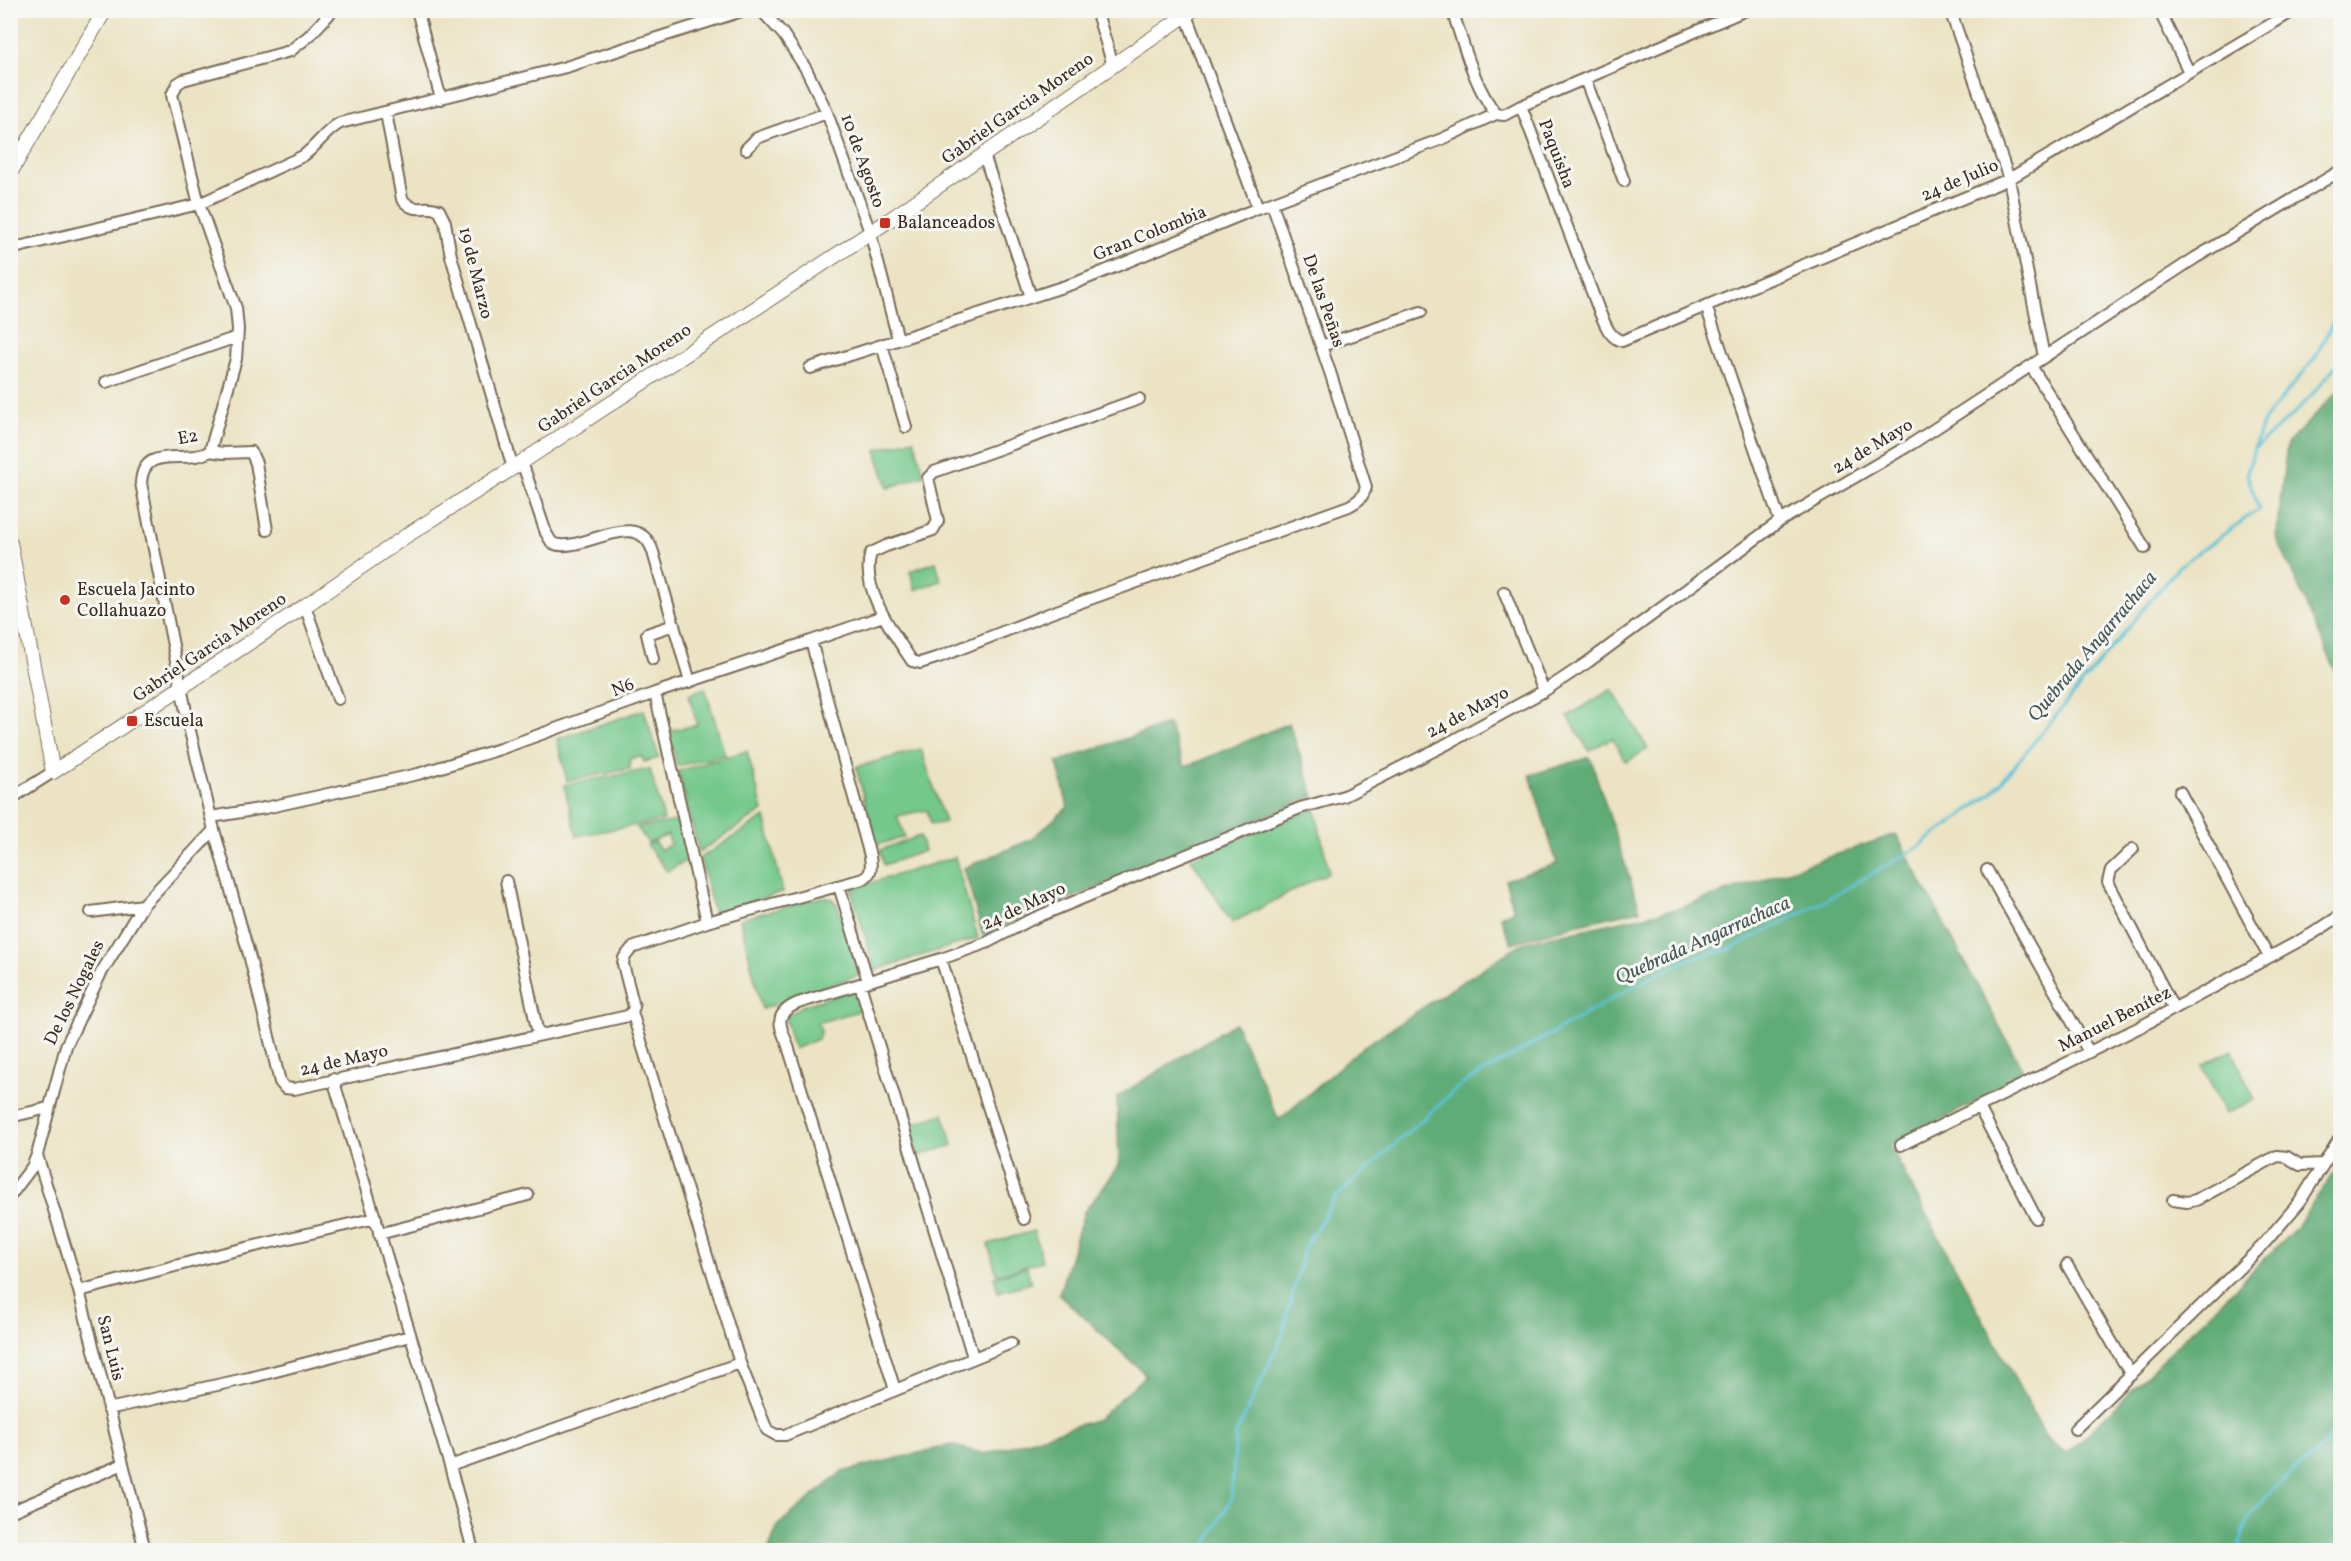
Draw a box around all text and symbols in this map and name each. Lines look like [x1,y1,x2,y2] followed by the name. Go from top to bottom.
[937,47,1099,171] street label: Gabriel Garcia Moreno
[833,110,891,212] street label: 10 de Agosto
[1531,116,1581,192] street label: Paquisha
[1917,153,2003,209] street label: 24 de Julio
[1090,200,1210,268] street label: Gran Colombia
[897,211,995,236] place label: Balanceados
[878,216,892,230] marker: Balanceados
[451,224,499,322] street label: 19 de Marzo
[1295,251,1351,351] street label: De las Peñas
[533,318,697,440] street label: Gabriel Garcia Moreno
[1828,413,1918,481] street label: 24 de Mayo
[176,424,200,452] street label: E2
[2021,566,2165,728] water label: Quebrada Angarrachaca
[77,578,195,624] place label: Escuela Jacinto Collahuazo
[128,587,292,709] street label: Gabriel Garcia Moreno
[58,593,72,607] marker: Escuela Jacinto Collahuazo
[608,672,638,704] street label: N6
[1422,681,1514,745] street label: 24 de Mayo
[144,709,204,734] place label: Escuela
[125,714,139,728] marker: Escuela
[978,877,1070,937] street label: 24 de Mayo
[1611,890,1795,992] water label: Quebrada Angarrachaca
[39,936,111,1050] street label: De los Nogales
[2054,981,2176,1059] street label: Manuel Benítez
[297,1039,391,1083] street label: 24 de Mayo
[90,1313,130,1383] street label: San Luis

